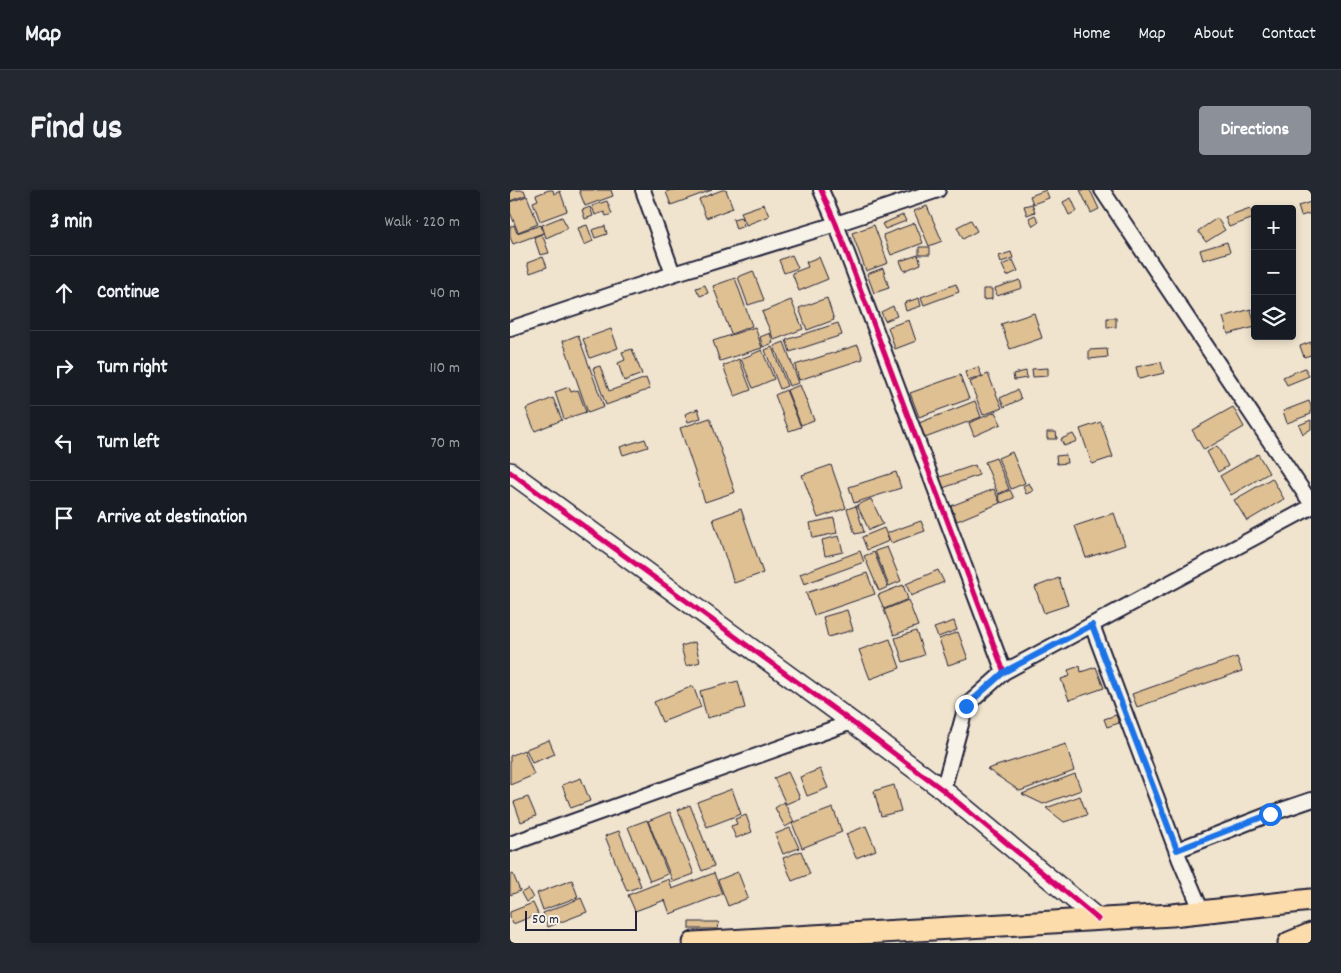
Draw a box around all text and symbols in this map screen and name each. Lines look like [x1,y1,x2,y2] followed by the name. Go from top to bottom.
[25,18,61,52] text: Map
[1073,22,1110,47] text: Home
[1138,22,1166,47] text: Map
[1194,22,1234,47] text: About
[1262,22,1316,47] text: Contact
[30,105,122,155] text: Find us
[1199,106,1311,155] button: Directions
[1251,205,1296,340] map controls
[1251,205,1296,250] button: +
[50,208,92,238] text: 3 min
[385,211,460,234] text: Walk · 220 m
[1251,250,1296,295] button: −
[50,279,78,307] icon: ahead
[97,280,159,307] text: Continue
[430,282,460,305] text: 40 m
[1251,295,1296,340] button: layers
[50,354,78,382] icon: right
[97,355,168,382] text: Turn right
[430,357,460,380] text: 110 m
[50,429,78,457] icon: left
[97,430,160,457] text: Turn left
[430,432,460,455] text: 70 m
[50,504,78,532] icon: arrive
[97,505,247,532] text: Arrive at destination
[955,695,978,718] route end
[1259,803,1282,826] route start
[525,908,638,931] scale bar
[532,910,559,930] text: 50 m

